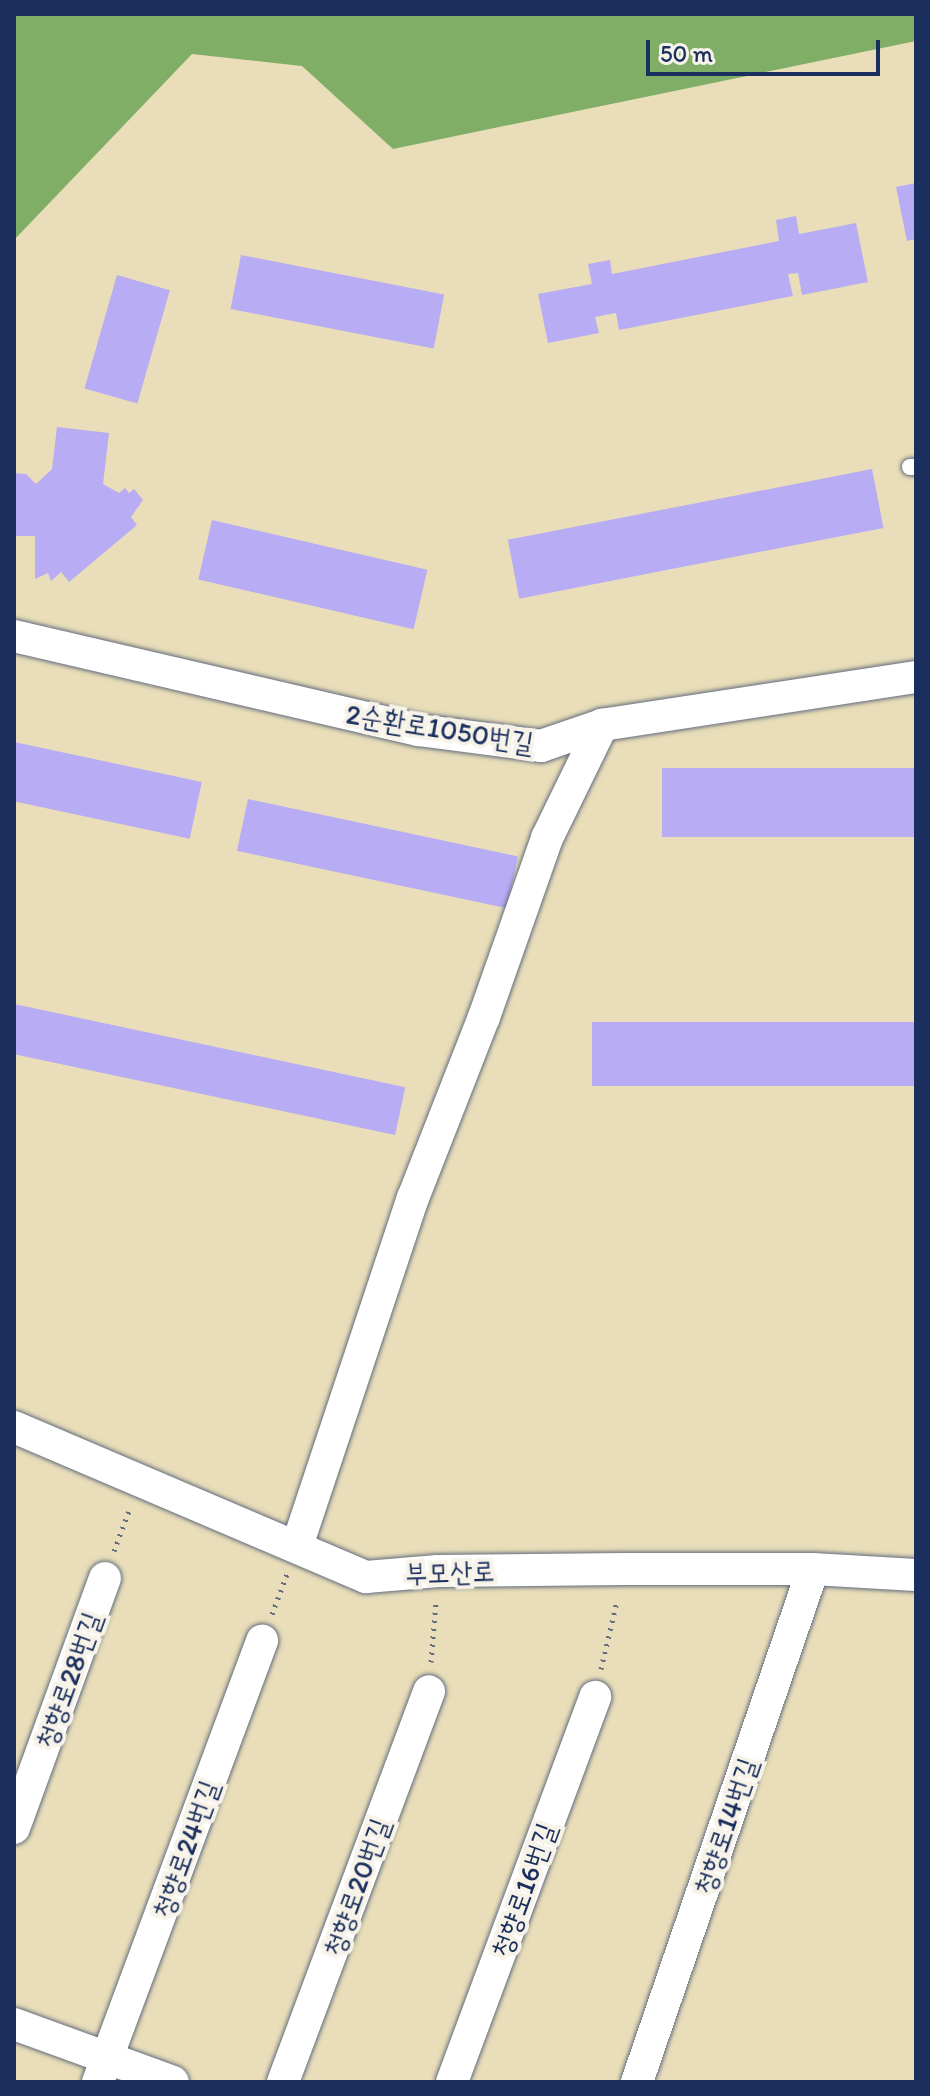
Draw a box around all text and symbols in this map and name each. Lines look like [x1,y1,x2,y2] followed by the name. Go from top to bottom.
[650,24,884,74] scale bar
[660,39,713,68] text: 50 m
[344,697,536,759] street label: 2순환로1050번길
[404,1554,496,1590] street label: 부모산로
[28,1607,108,1753] street label: 청향로28번길
[686,1753,764,1899] street label: 청향로14번길
[145,1775,225,1923] street label: 청향로24번길
[315,1813,397,1961] street label: 청향로20번길
[483,1818,563,1962] street label: 청향로16번길

